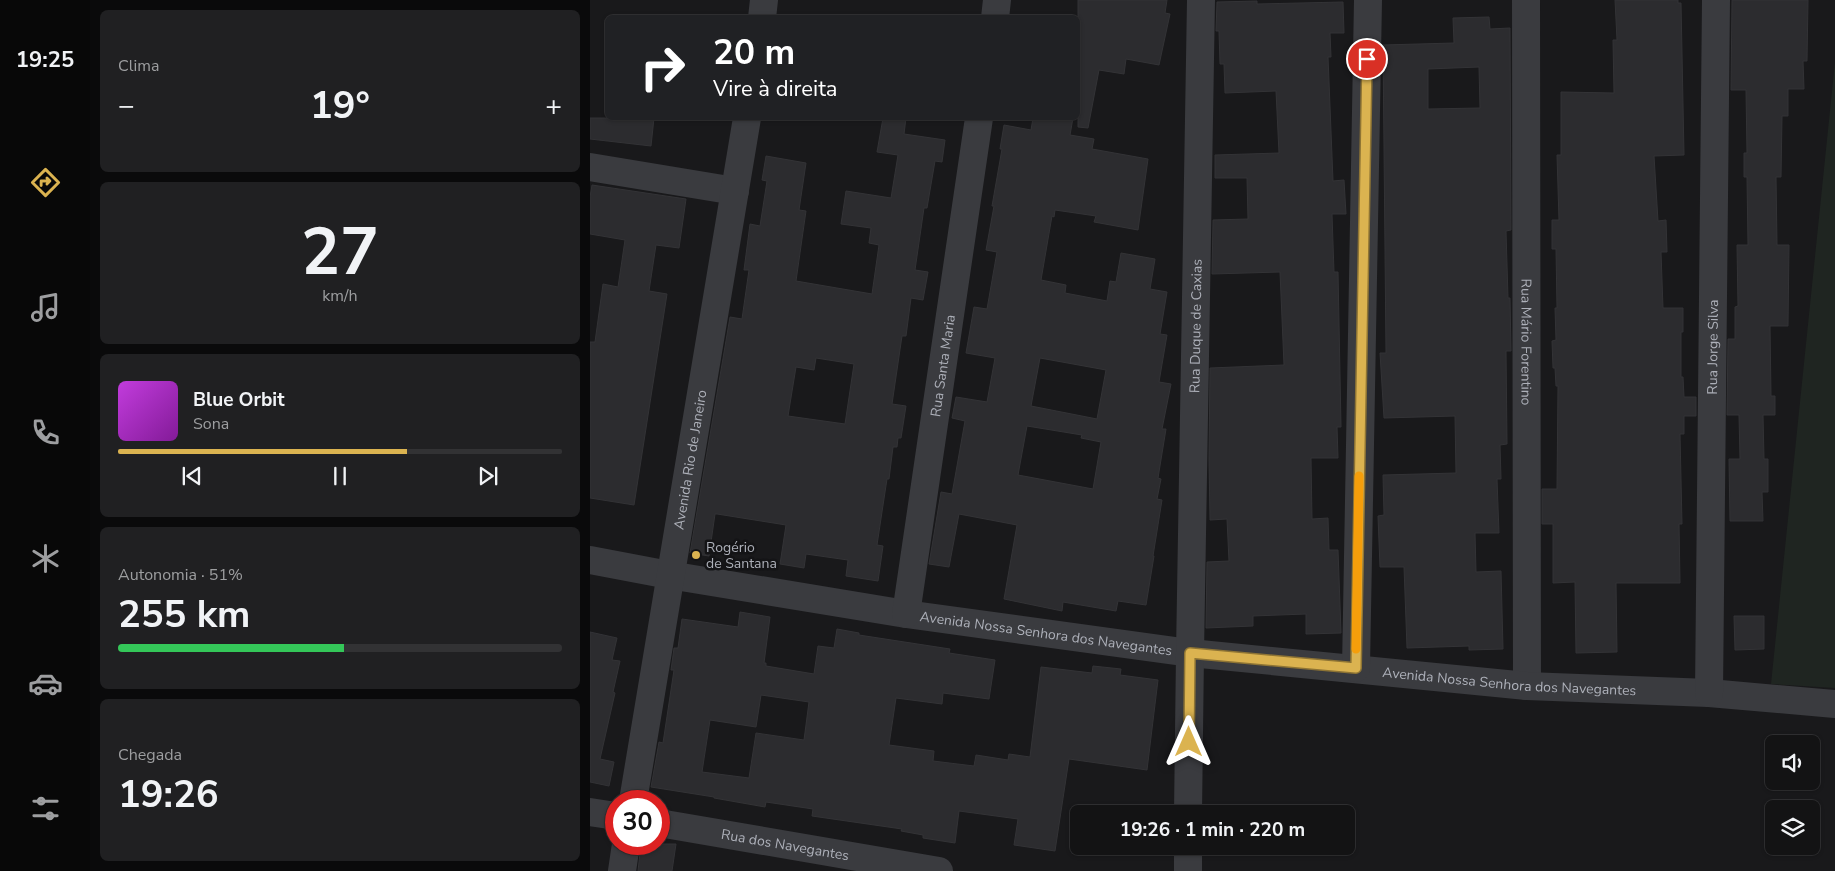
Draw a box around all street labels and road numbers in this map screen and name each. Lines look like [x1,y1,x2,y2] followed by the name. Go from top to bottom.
[1185,259,1207,393] street label: Rua Duque de Caxias
[1516,279,1536,406] street label: Rua Mário Forentino
[1703,299,1723,395] street label: Rua Jorge Silva
[926,313,960,418] street label: Rua Santa Maria
[669,388,712,531] street label: Avenida Rio de Janeiro
[919,607,1174,660] street label: Avenida Nossa Senhora dos Navegantes
[1382,663,1637,700] street label: Avenida Nossa Senhora dos Navegantes
[720,825,851,865] street label: Rua dos Navegantes

